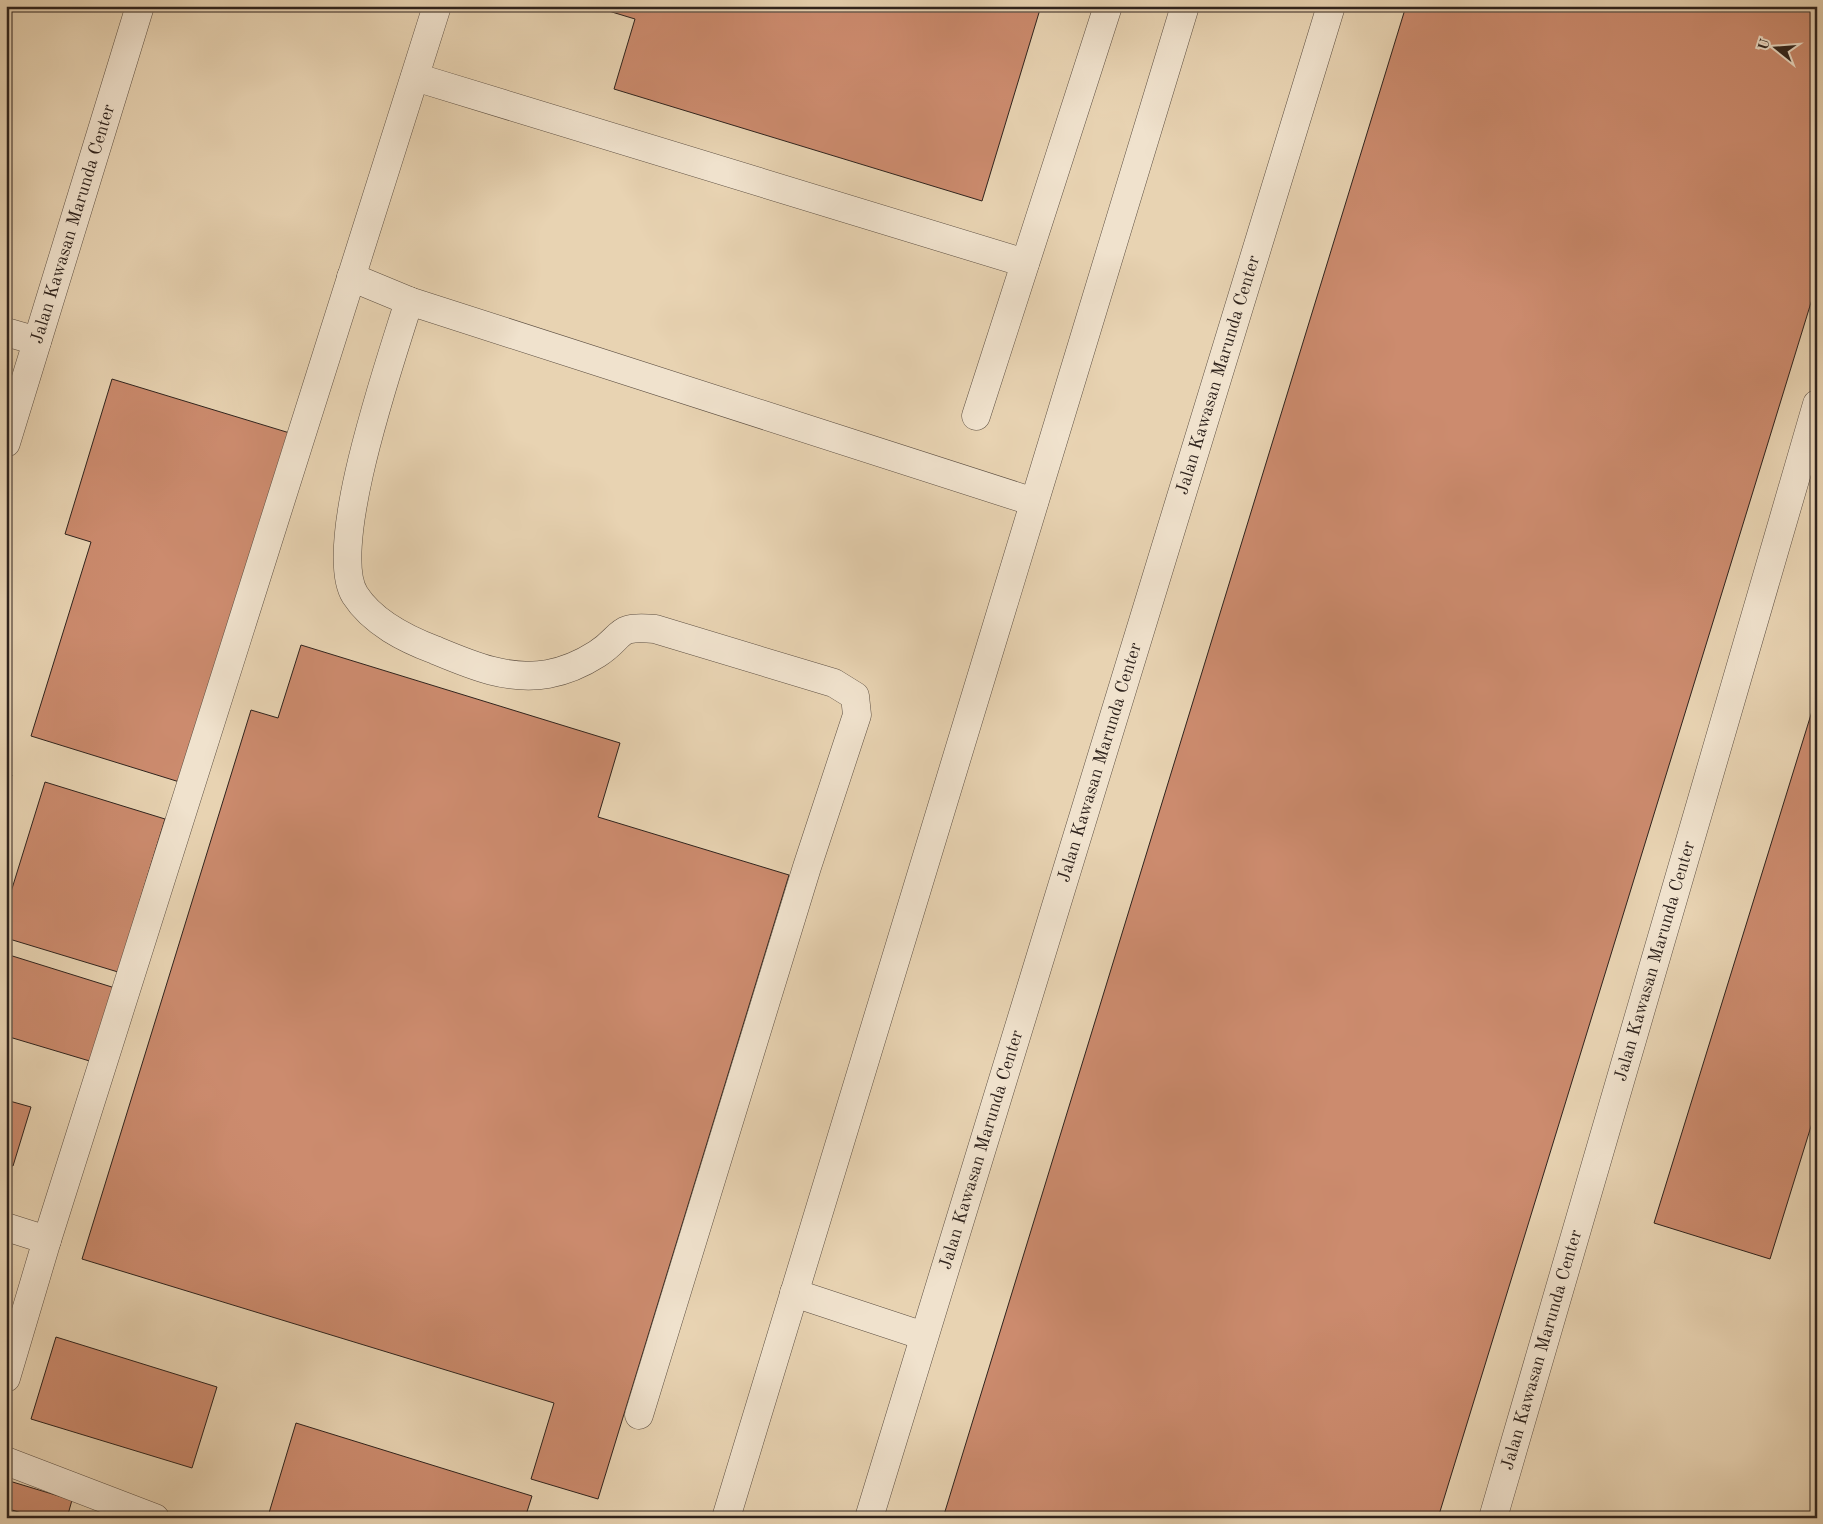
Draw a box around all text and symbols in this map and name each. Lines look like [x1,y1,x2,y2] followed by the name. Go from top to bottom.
[1750,22,1800,72] north arrow
[1756,37,1773,52] text: U
[28,102,118,346] street label: Jalan Kawasan Marunda Center
[1173,253,1263,497] street label: Jalan Kawasan Marunda Center
[1055,640,1145,884] street label: Jalan Kawasan Marunda Center
[1612,838,1699,1083] street label: Jalan Kawasan Marunda Center
[936,1027,1027,1272] street label: Jalan Kawasan Marunda Center
[1498,1227,1585,1472] street label: Jalan Kawasan Marunda Center

